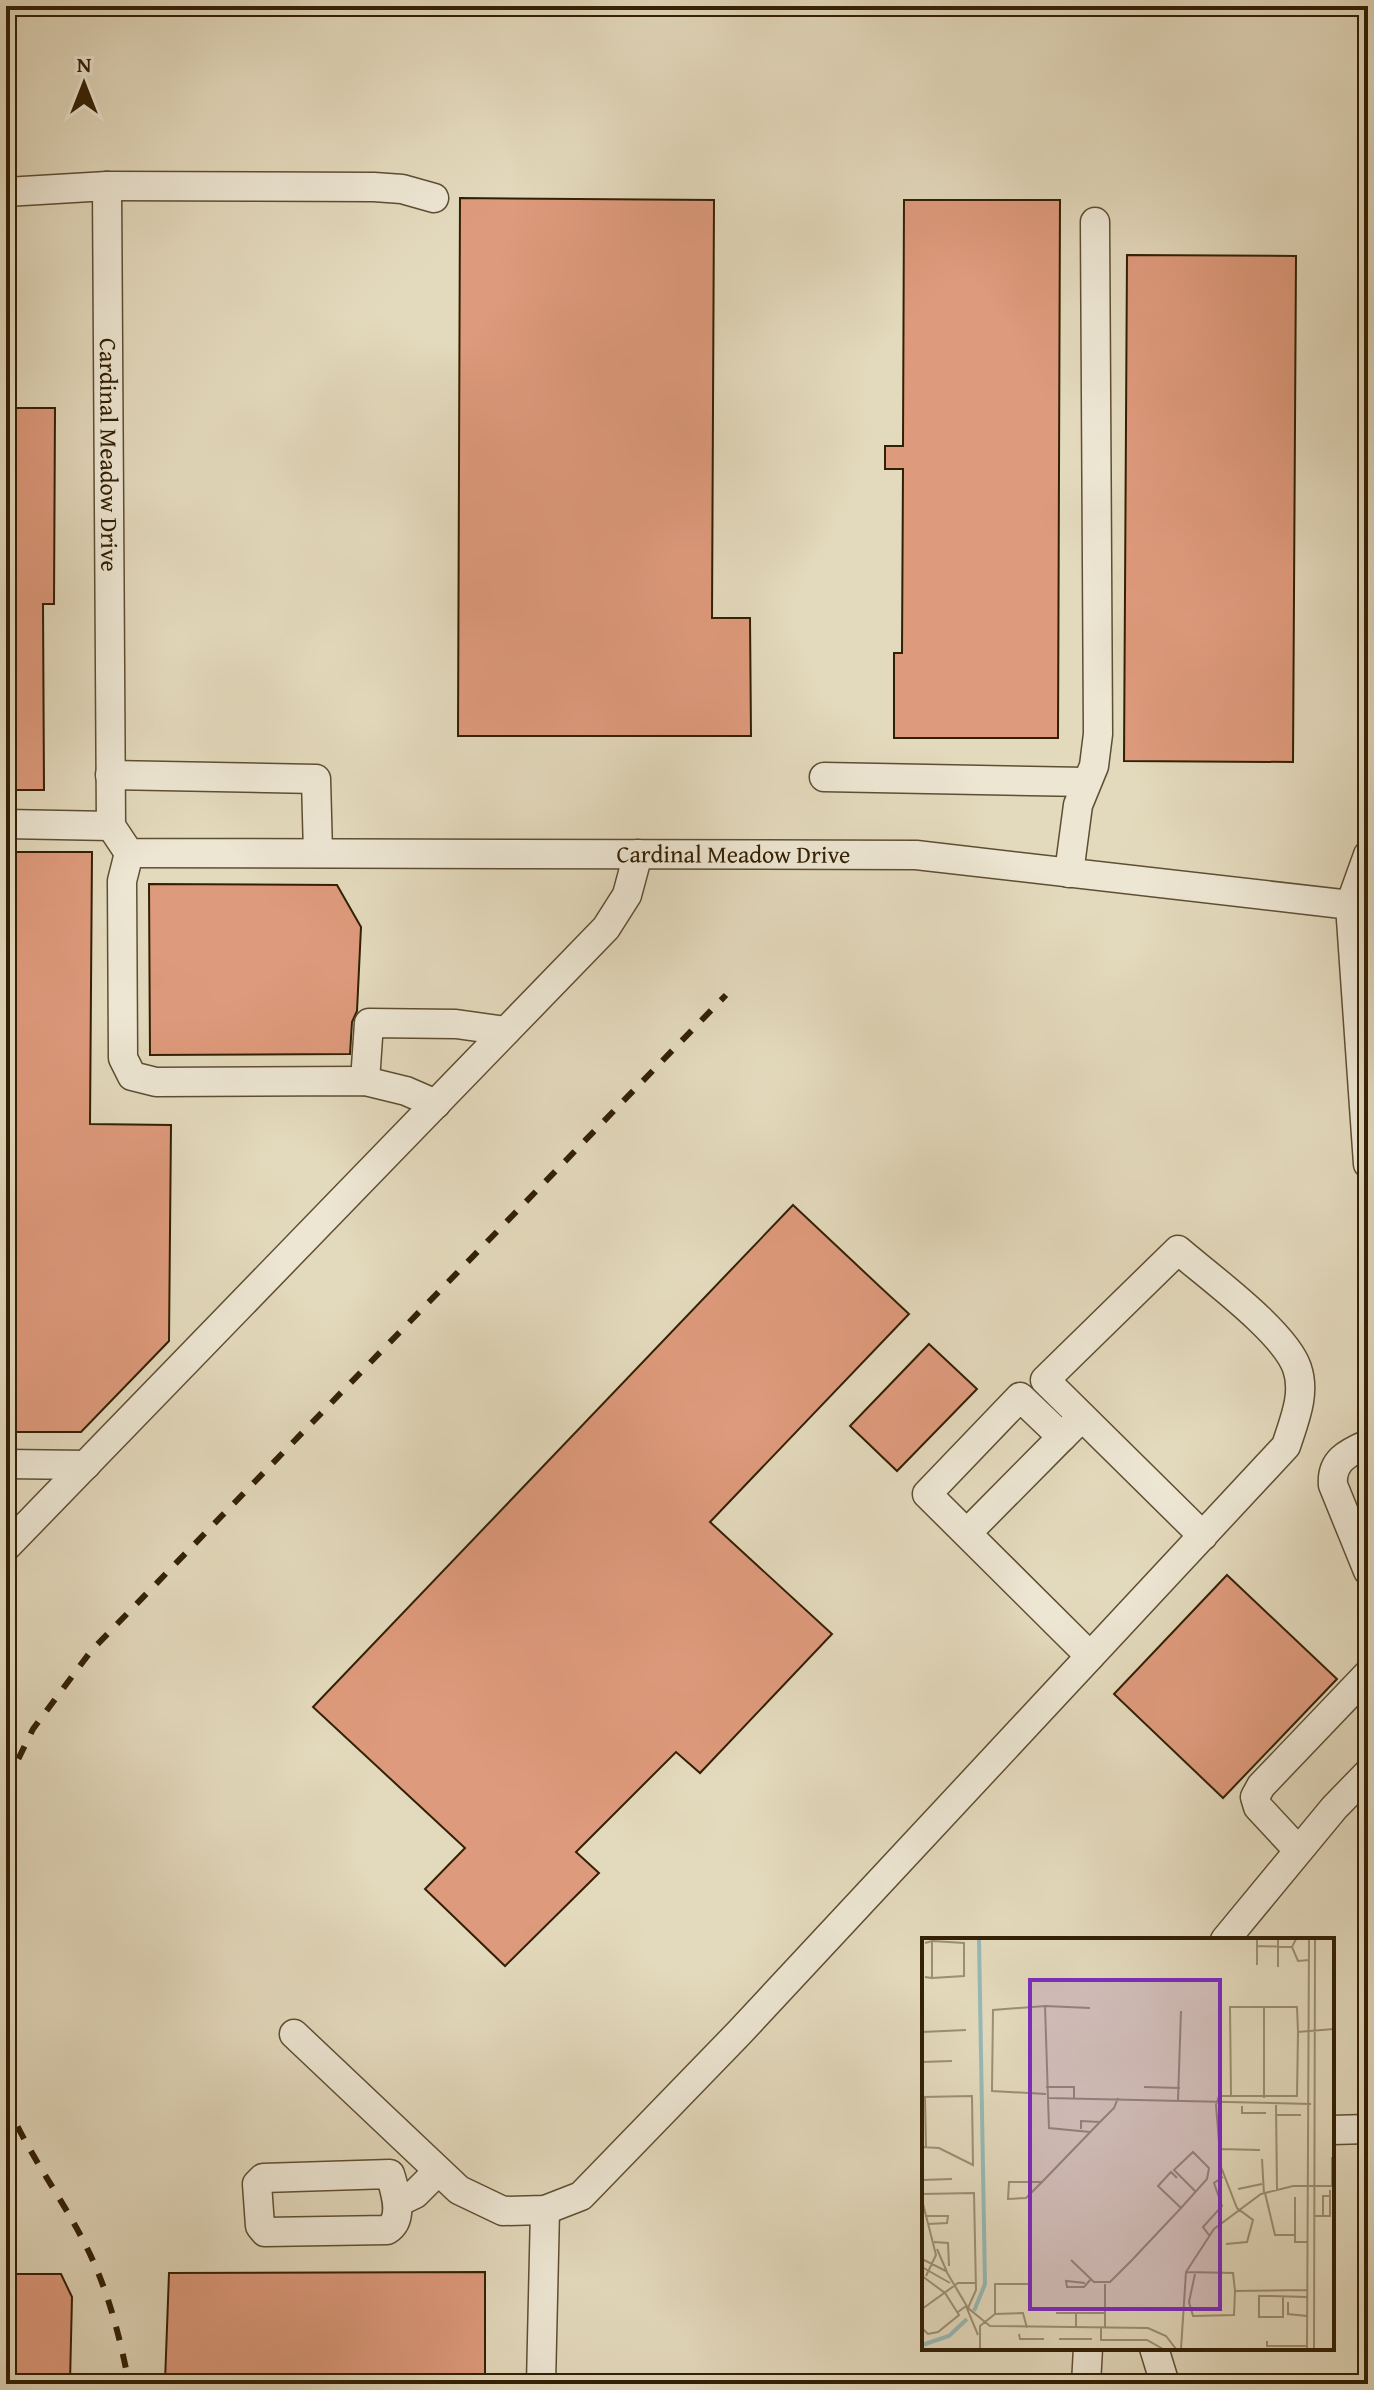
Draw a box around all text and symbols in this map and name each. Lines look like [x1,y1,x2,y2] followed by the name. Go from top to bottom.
[44,44,124,124] north arrow
[77,48,92,80] text: N
[91,338,127,572] street label: Cardinal Meadow Drive
[616,836,850,872] street label: Cardinal Meadow Drive
[922,1938,1334,2350] inset map

